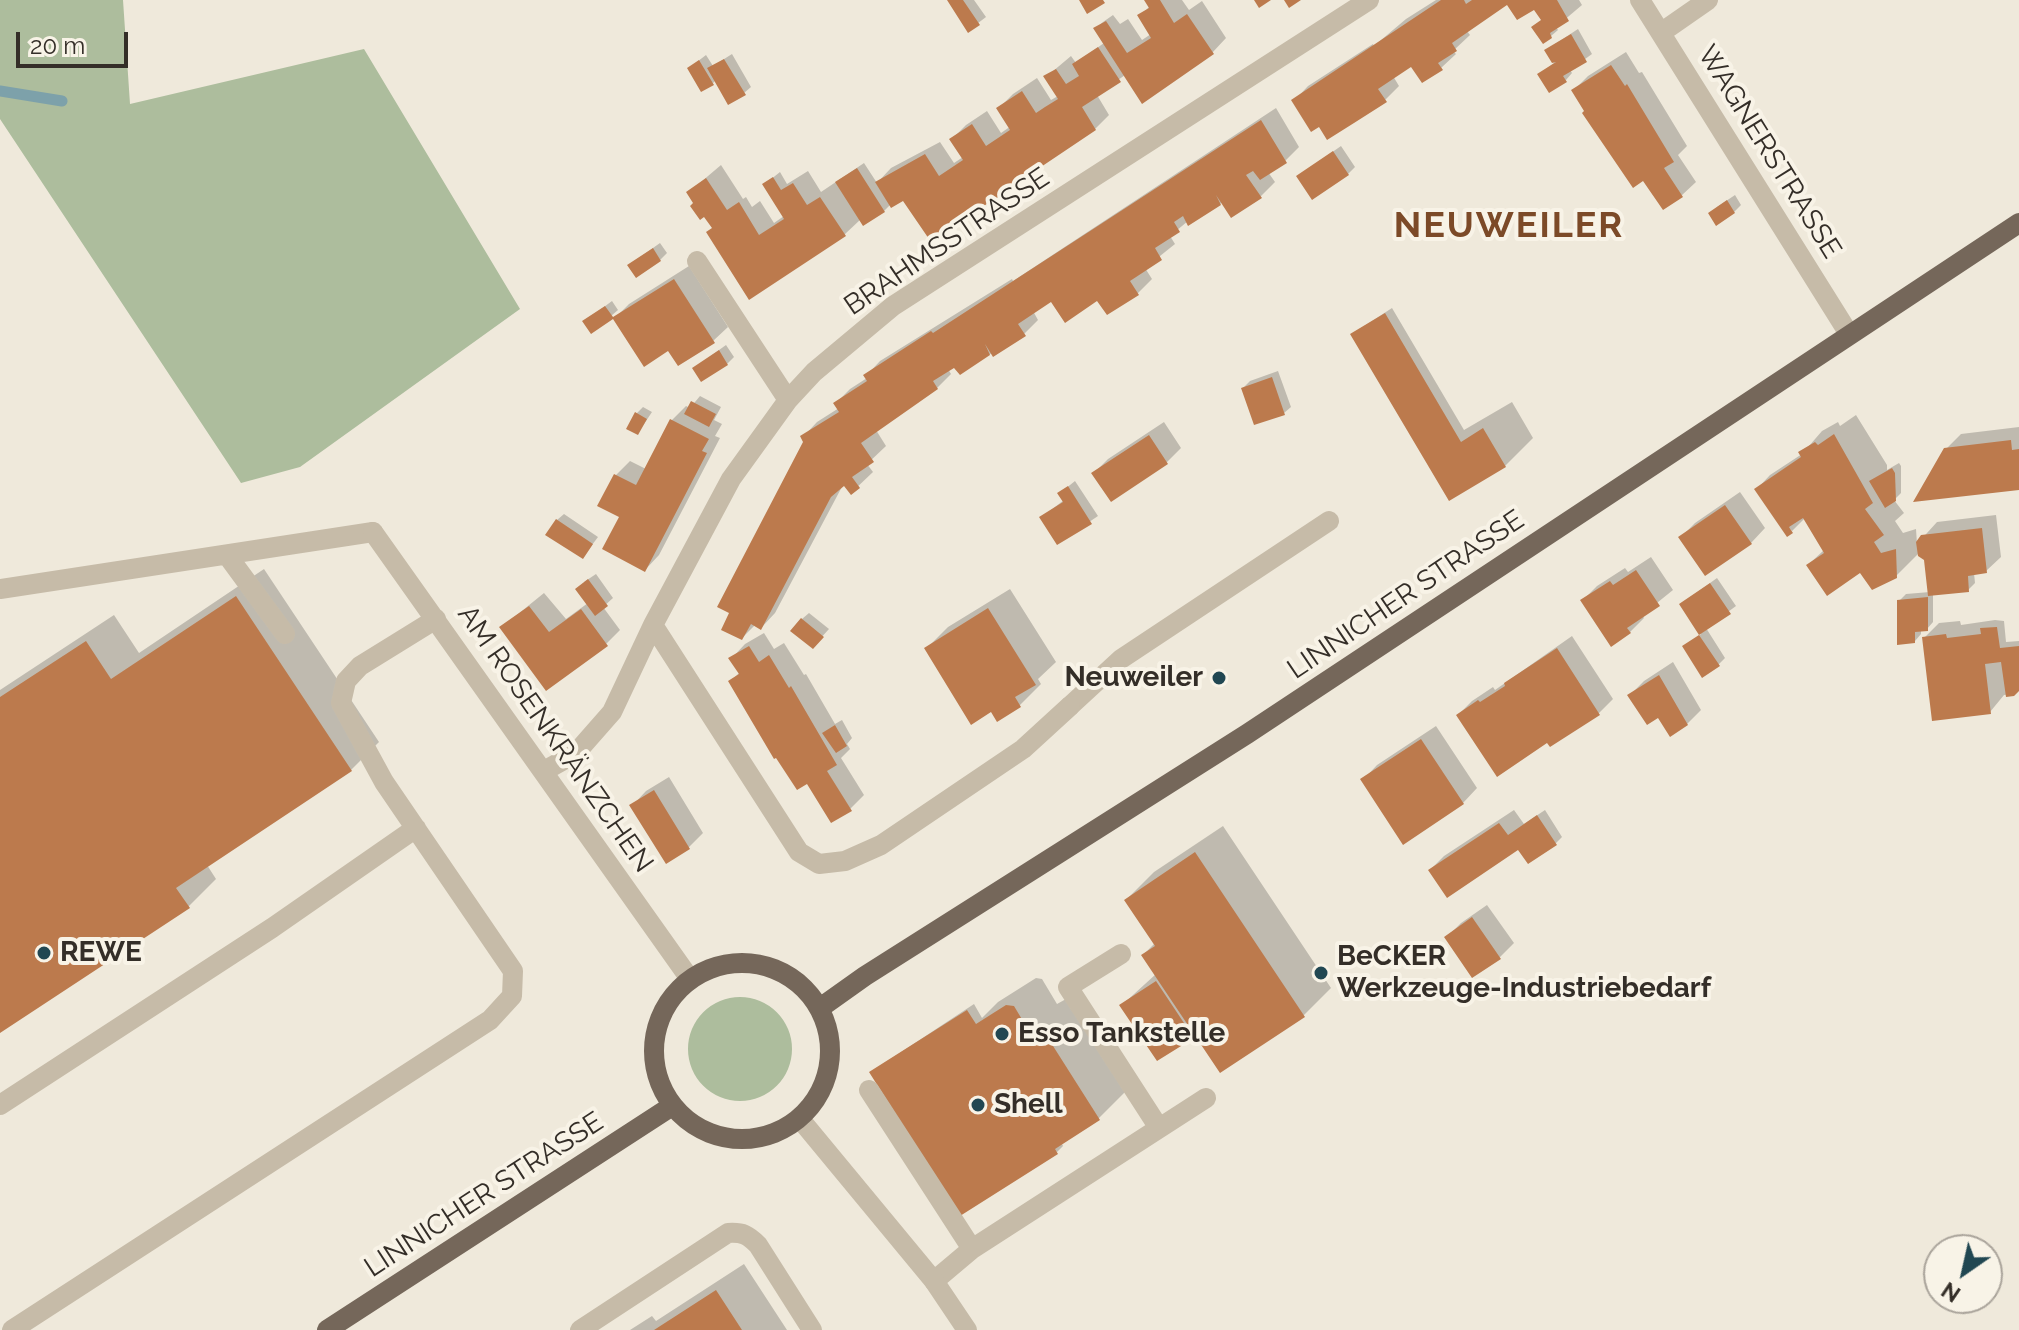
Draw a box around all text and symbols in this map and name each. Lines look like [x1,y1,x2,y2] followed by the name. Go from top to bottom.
[20,16,132,66] scale bar
[30,31,85,60] text: 20 m
[1690,39,1848,265] street label: WAGNERSTRASSE
[838,161,1056,323] street label: BRAHMSSTRASSE
[1394,204,1624,248] district label: NEUWEILER
[1281,503,1531,687] street label: LINNICHER STRASSE
[450,599,660,879] street label: AM ROSENKRÄNZCHEN
[1065,661,1203,695] place label: Neuweiler
[1210,669,1228,687] marker: Neuweiler
[60,936,142,970] place label: REWE
[1337,940,1711,1006] place label: BeCKER Werkzeuge-Industriebedarf
[35,944,53,962] marker: REWE
[1312,964,1330,982] marker: BeCKER Werkzeuge-Industriebedarf
[1018,1017,1225,1051] place label: Esso Tankstelle
[993,1025,1011,1043] marker: Esso Tankstelle
[994,1088,1063,1122] place label: Shell
[969,1096,987,1114] marker: Shell
[358,1105,610,1285] street label: LINNICHER STRASSE
[1923,1234,2003,1314] north arrow
[1936,1277,1965,1308] text: N

